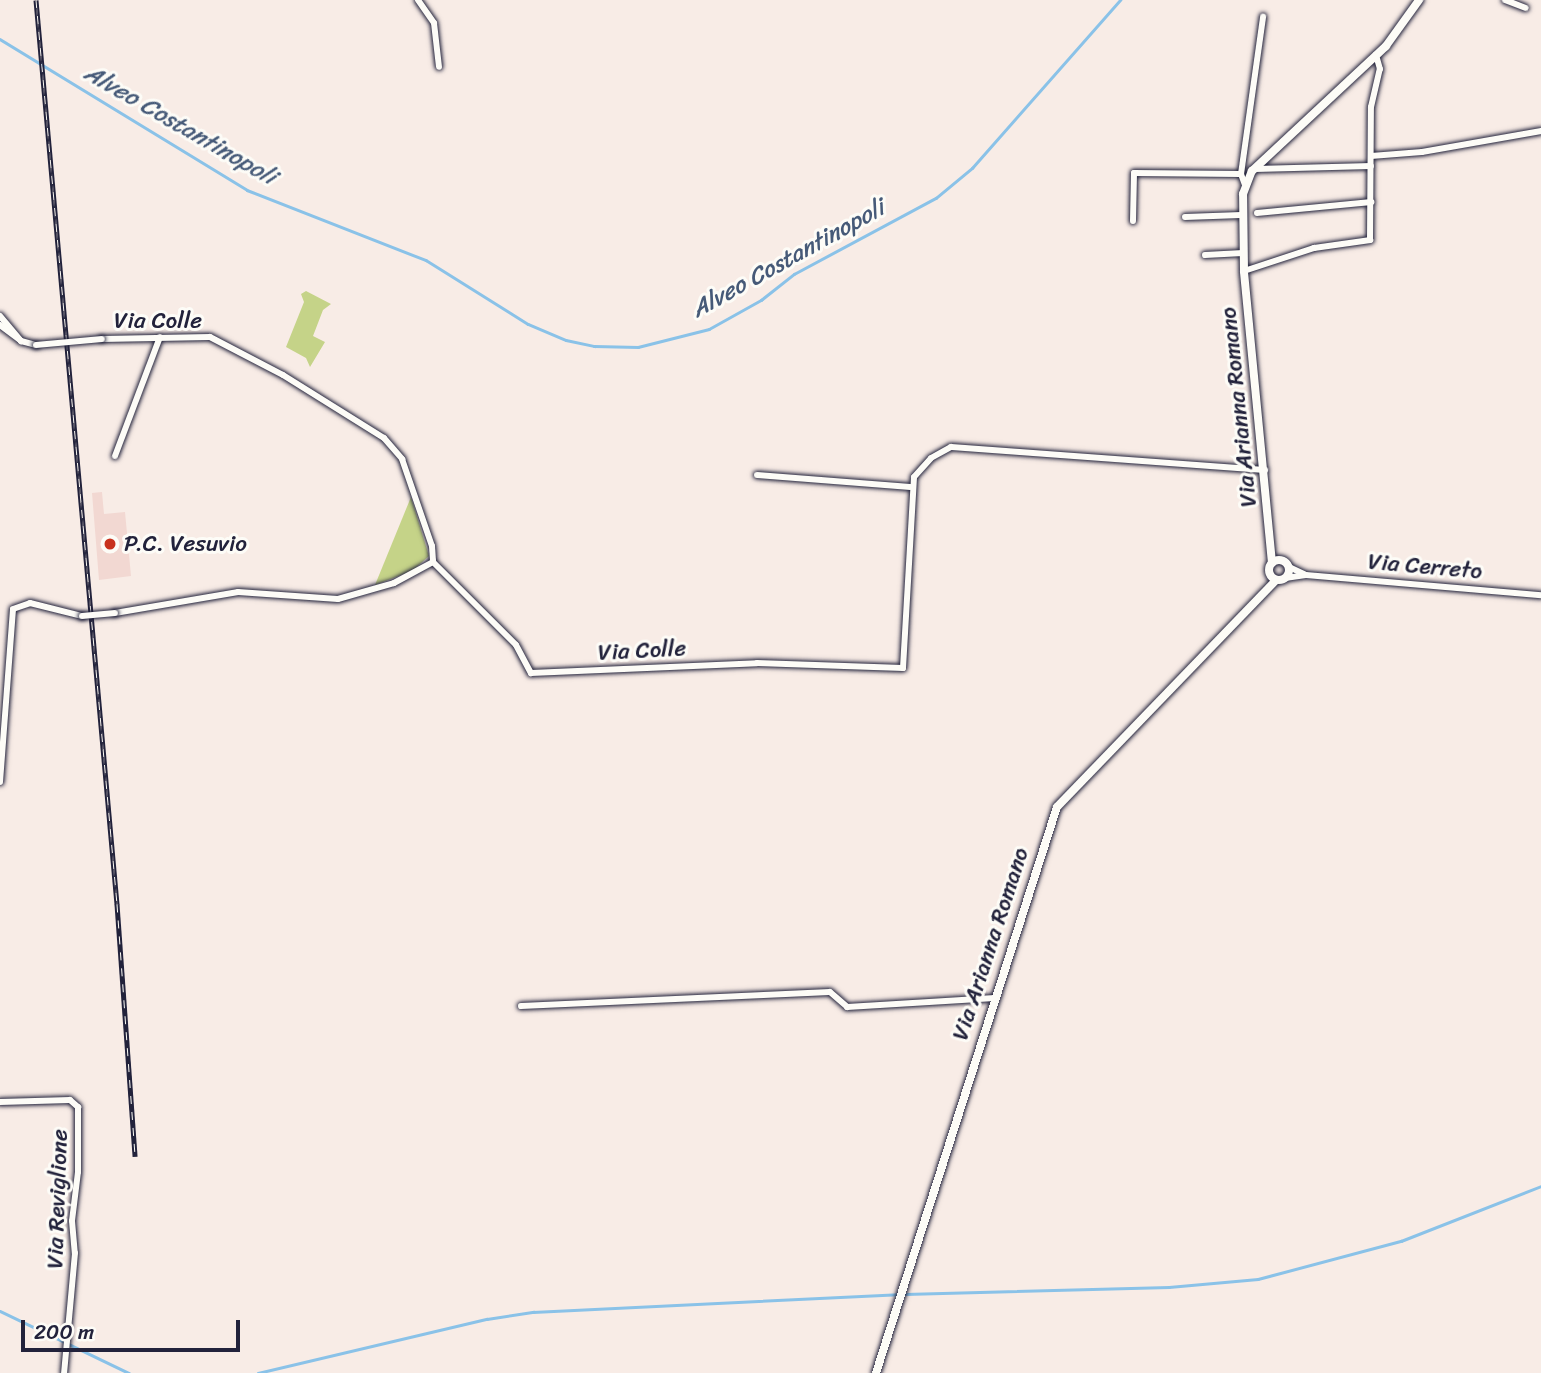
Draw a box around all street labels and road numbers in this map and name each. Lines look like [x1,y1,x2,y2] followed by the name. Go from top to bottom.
[1215,306,1263,508] street label: Via Arianna Romano
[114,307,202,335] street label: Via Colle
[1366,548,1484,586] street label: Via Cerreto
[597,635,687,667] street label: Via Colle
[947,844,1035,1044] street label: Via Arianna Romano
[42,1128,74,1270] street label: Via Reviglione

